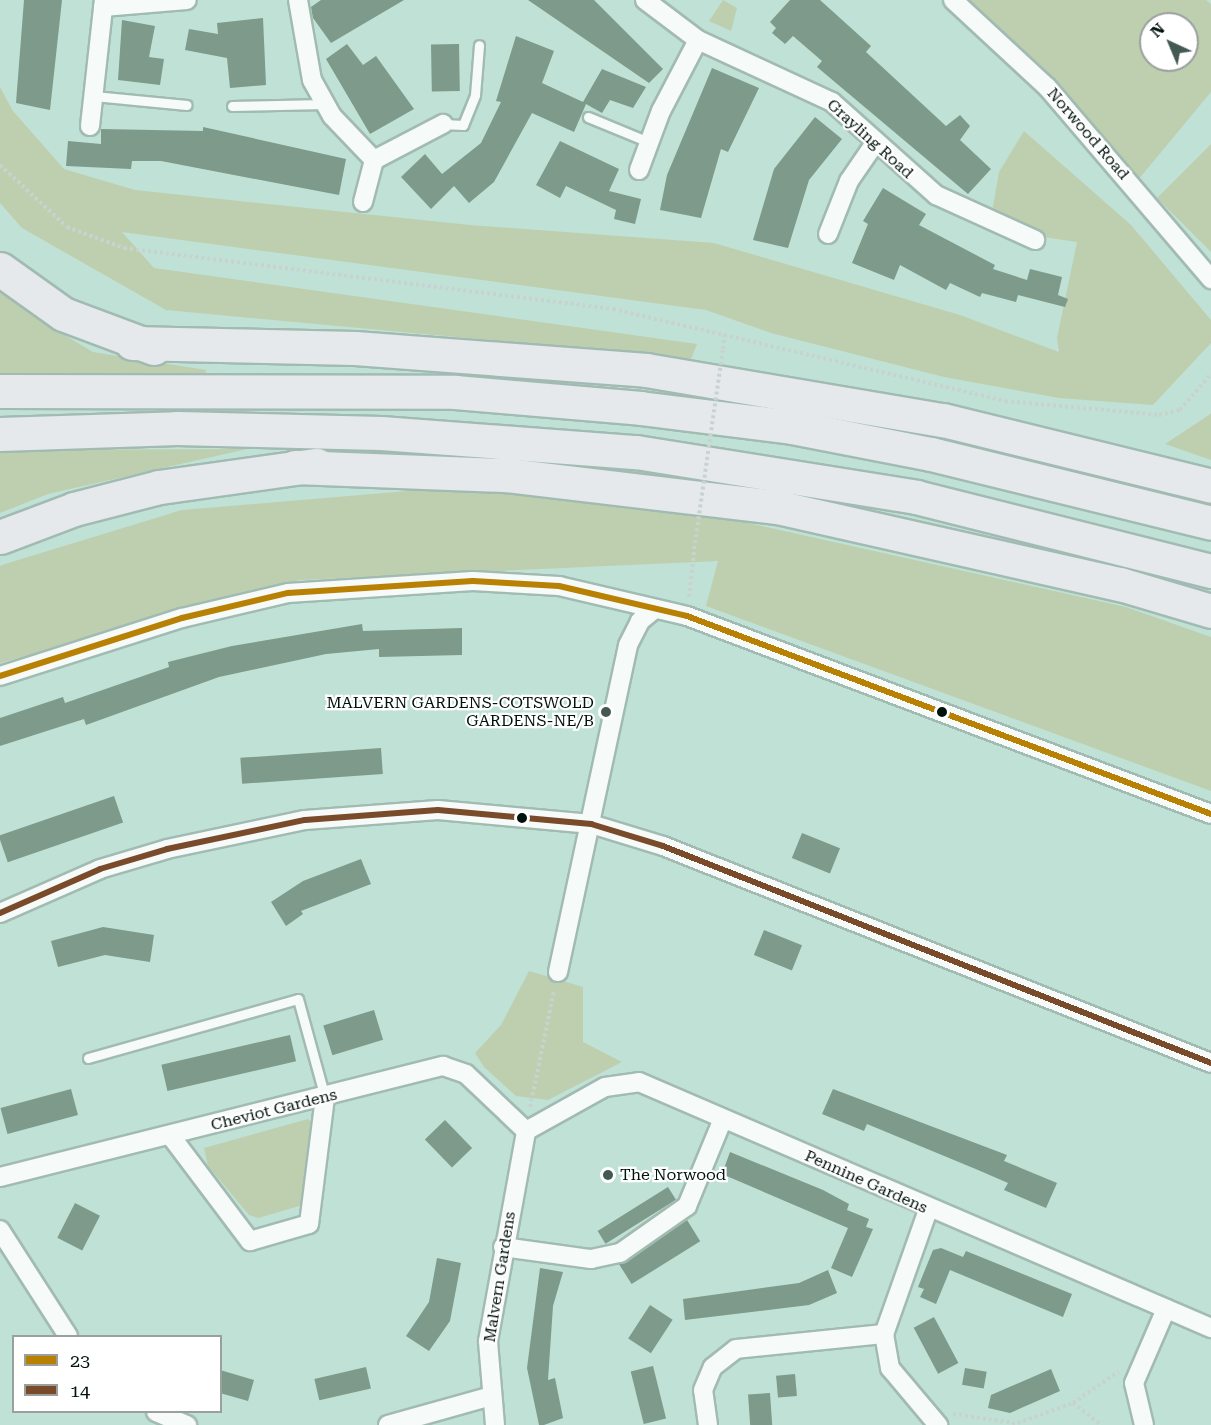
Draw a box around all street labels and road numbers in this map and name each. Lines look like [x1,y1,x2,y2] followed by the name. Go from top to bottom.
[1043,84,1133,184] street label: Norwood Road
[823,95,917,183] street label: Grayling Road
[209,1085,339,1135] street label: Cheviot Gardens
[802,1146,930,1218] street label: Pennine Gardens
[480,1210,520,1344] street label: Malvern Gardens

